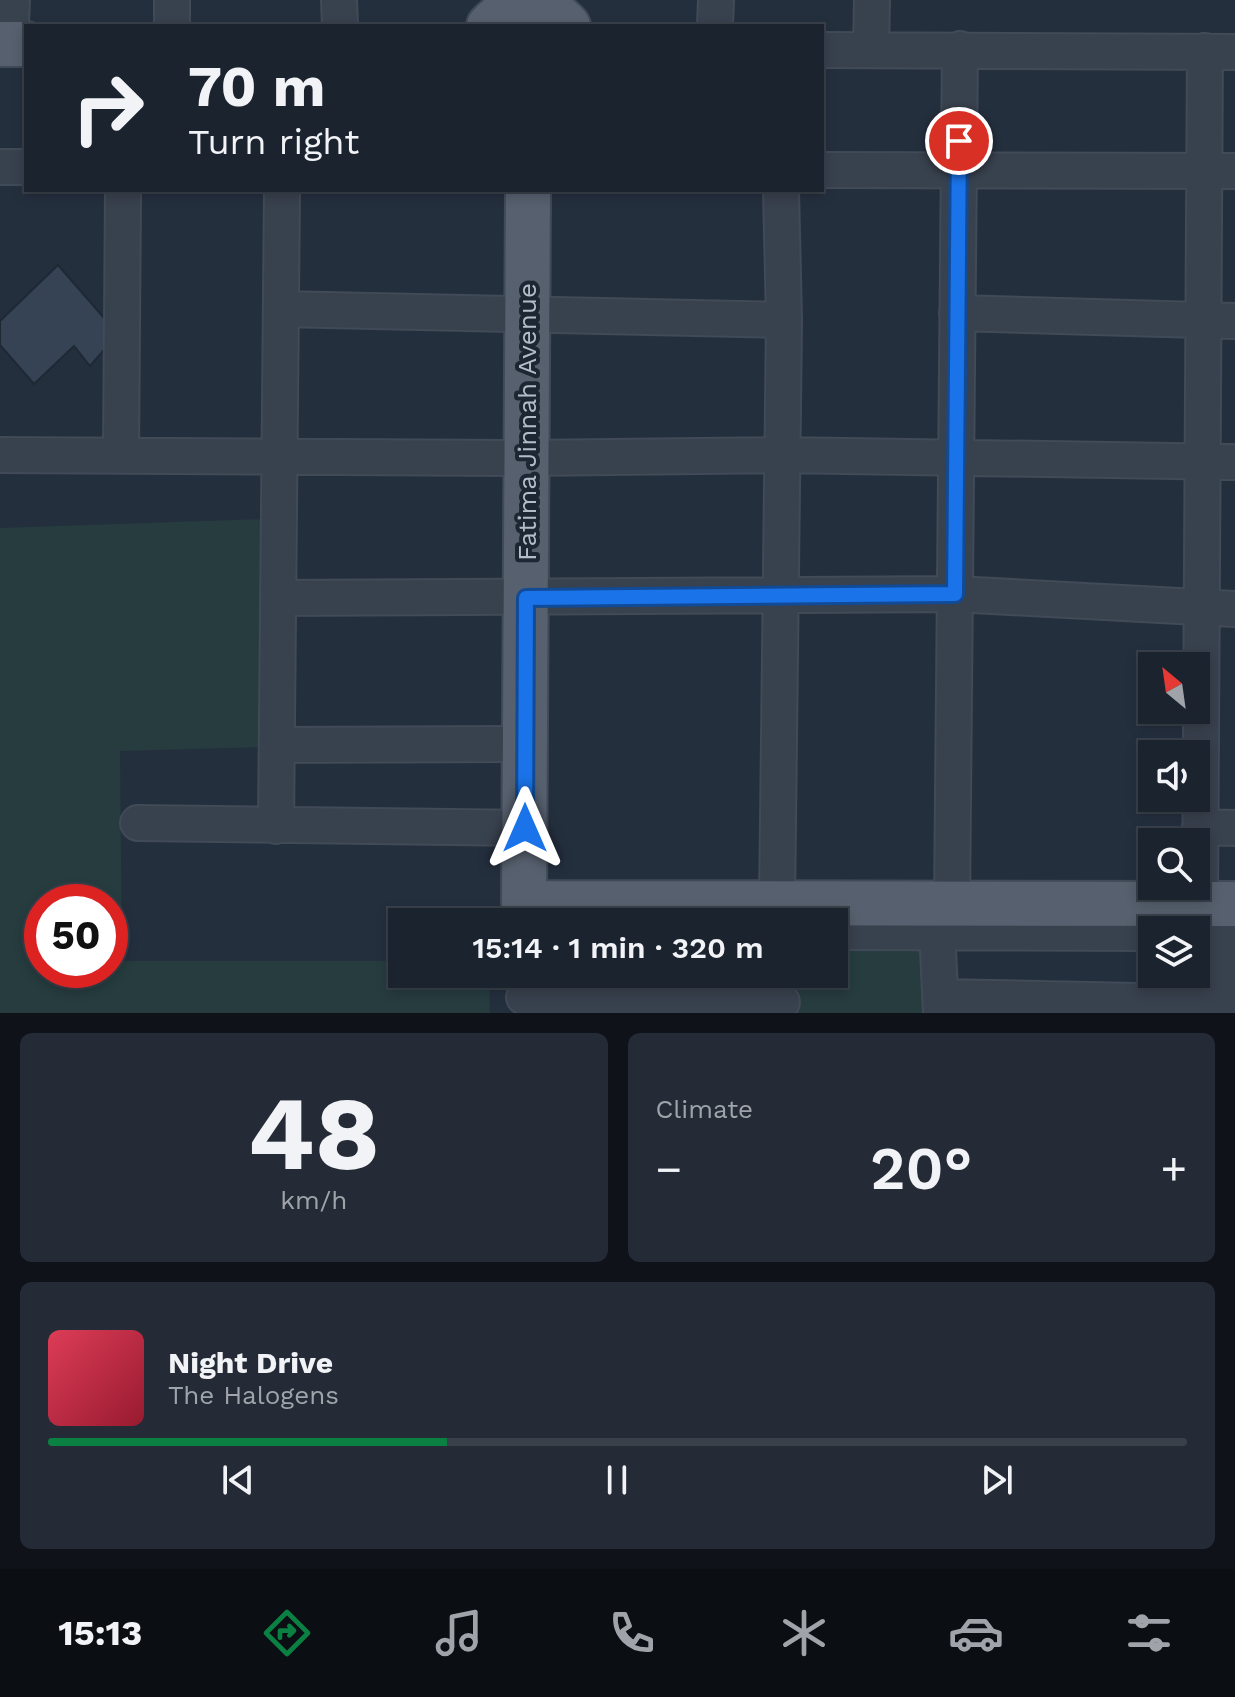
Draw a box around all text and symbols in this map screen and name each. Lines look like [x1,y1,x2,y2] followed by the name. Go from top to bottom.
[188,54,325,120] text: 70 m
[56,56,160,160] icon: right
[925,107,993,175] pin
[937,119,981,163] icon: arrive
[188,121,359,163] text: Turn right
[512,283,542,561] street label: Fatima Jinnah Avenue
[1138,652,1210,724] north arrow
[1138,652,1210,988] map controls
[1138,740,1210,812] button: sound
[483,786,567,870] position arrow
[1138,828,1210,900] button: search
[24,884,128,988] speed limit sign: 50
[1138,916,1210,988] button: layers
[472,930,764,965] text: 15:14 · 1 min · 320 m
[248,1072,380,1194] text: 48
[656,1094,753,1124] text: Climate
[870,1133,973,1204] text: 20°
[656,1143,682,1195] text: −
[1160,1143,1187,1195] text: +
[280,1185,347,1215] text: km/h
[168,1345,333,1380] text: Night Drive
[168,1380,339,1410] text: The Halogens
[216,1458,260,1502] icon: previous
[595,1458,639,1502] icon: pause
[975,1458,1019,1502] icon: next
[259,1605,315,1661] icon: directions
[431,1605,487,1661] icon: music
[604,1605,660,1661] icon: phone
[776,1605,832,1661] icon: climate
[948,1605,1004,1661] icon: car
[1121,1605,1177,1661] icon: filters
[58,1612,142,1654] text: 15:13

